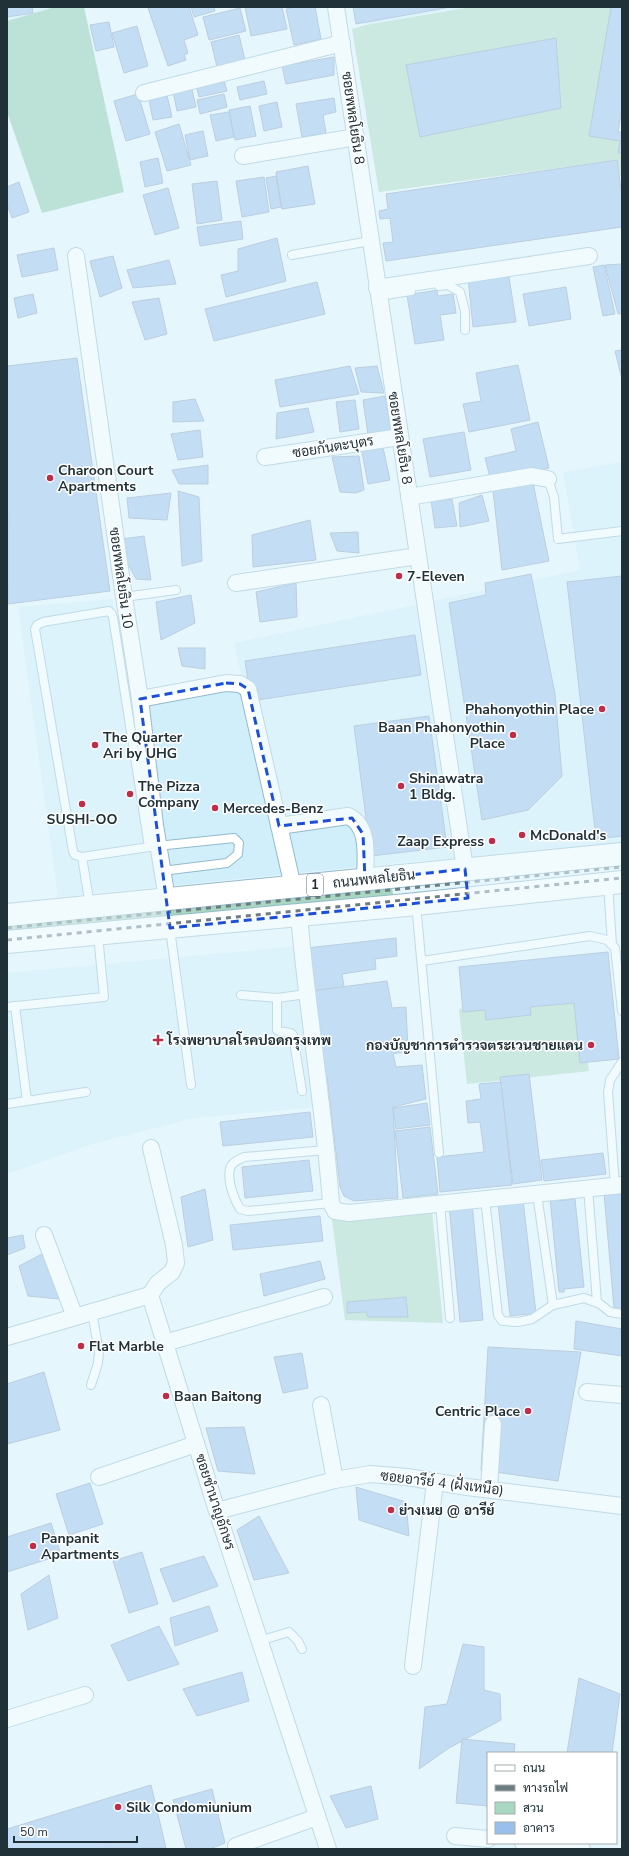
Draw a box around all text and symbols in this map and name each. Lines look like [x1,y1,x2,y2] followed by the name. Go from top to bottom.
[337,70,369,166] street label: ซอยพหลโยธิน 8
[383,390,417,486] street label: ซอยพหลโยธิน 8
[291,431,375,463] street label: ซอยกันตะบุตร
[58,461,154,496] place label: Charoon Court Apartments
[45,473,55,483] marker: Charoon Court Apartments
[104,526,138,630] street label: ซอยพหลโยธิน 10
[407,567,465,586] place label: 7-Eleven
[394,571,404,581] marker: 7-Eleven
[465,700,594,719] place label: Phahonyothin Place
[597,704,607,714] marker: Phahonyothin Place
[378,718,505,753] place label: Baan Phahonyothin Place
[103,728,183,763] place label: The Quarter Ari by UHG
[508,730,518,740] marker: Baan Phahonyothin Place
[90,740,100,750] marker: The Quarter Ari by UHG
[409,769,483,804] place label: Shinawatra 1 Bldg.
[138,777,200,812] place label: The Pizza Company
[396,781,406,791] marker: Shinawatra 1 Bldg.
[125,789,135,799] marker: The Pizza Company
[77,799,87,809] marker: SUSHI-OO
[223,799,323,818] place label: Mercedes-Benz
[210,803,220,813] marker: Mercedes-Benz
[47,810,117,829] place label: SUSHI-OO
[530,826,607,845] place label: McDonald's
[517,830,527,840] marker: McDonald's
[397,832,484,851] place label: Zaap Express
[487,836,497,846] marker: Zaap Express
[332,865,416,893] street label: ถนนพหลโยธิน
[307,874,323,896] road number: 1
[166,1031,331,1051] place label: โรงพยาบาลโรคปอดกรุงเทพ
[152,1034,164,1046] marker: โรงพยาบาลโรคปอดกรุงเทพ
[366,1036,583,1055] place label: กองบัญชาการตำรวจตระเวนชายแดน
[586,1040,596,1050] marker: กองบัญชาการตำรวจตระเวนชายแดน
[89,1337,164,1356] place label: Flat Marble
[76,1341,86,1351] marker: Flat Marble
[174,1387,262,1406] place label: Baan Baitong
[161,1391,171,1401] marker: Baan Baitong
[435,1402,520,1421] place label: Centric Place
[523,1406,533,1416] marker: Centric Place
[191,1452,240,1553] street label: ซอยชำนาญอักษร
[379,1463,505,1500] street label: ซอยอารีย์ 4 (ฝั่งเหนือ)
[399,1501,496,1520] place label: ย่างเนย @ อารีย์
[386,1505,396,1515] marker: ย่างเนย @ อารีย์
[41,1529,119,1564] place label: Panpanit Apartments
[28,1541,38,1551] marker: Panpanit Apartments
[487,1752,617,1844] legend
[523,1760,546,1776] text: ถนน
[523,1780,568,1796] text: ทางรถไฟ
[126,1798,252,1817] place label: Silk Condomiunium
[523,1800,544,1816] text: สวน
[113,1802,123,1812] marker: Silk Condomiunium
[14,1818,137,1844] scale bar
[523,1820,555,1836] text: อาคาร
[20,1824,48,1840] text: 50 m

